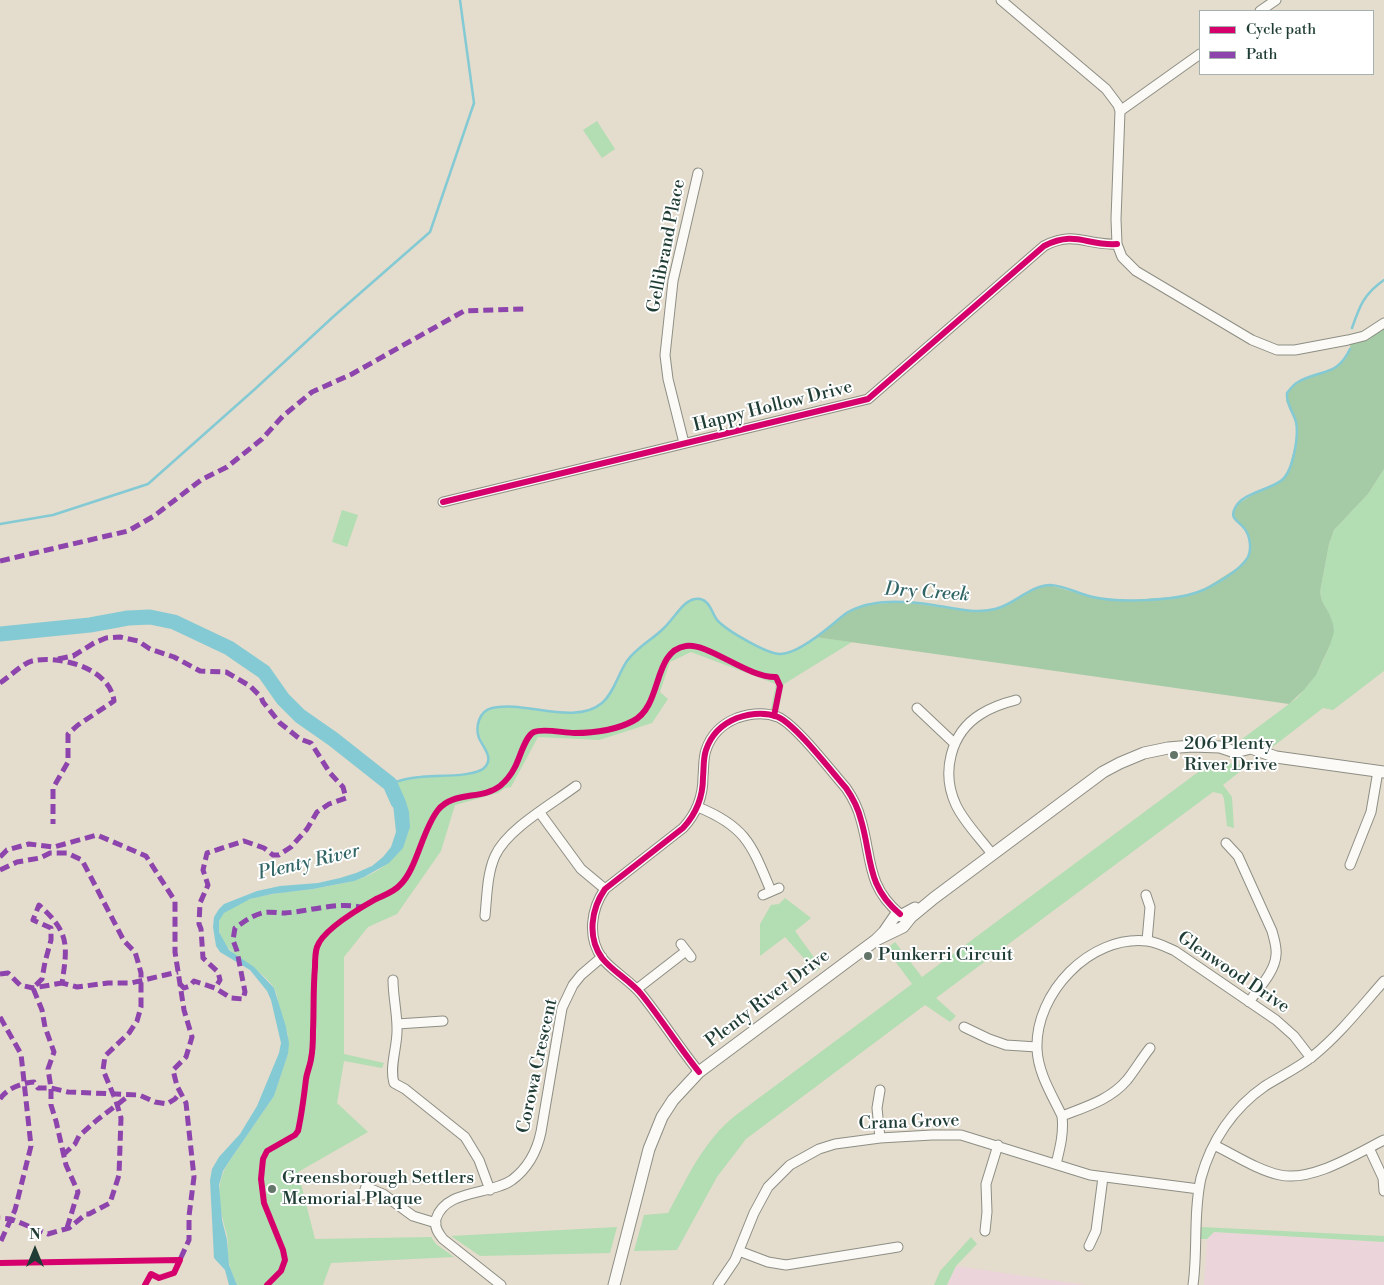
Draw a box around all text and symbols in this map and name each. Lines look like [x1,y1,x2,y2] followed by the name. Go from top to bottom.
[1199,10,1374,75] legend
[1246,20,1316,39] text: Cycle path
[1246,45,1278,64] text: Path
[643,177,691,315] street label: Gellibrand Place
[691,377,855,437] street label: Happy Hollow Drive
[884,579,970,607] water label: Dry Creek
[1184,734,1277,776] place label: 206 Plenty River Drive
[1168,749,1180,761] marker: 206 Plenty River Drive
[256,840,362,886] water label: Plenty River
[1173,928,1293,1018] street label: Glenwood Drive
[702,945,834,1053] street label: Plenty River Drive
[878,945,1013,967] place label: Punkerri Circuit
[862,950,874,962] marker: Punkerri Circuit
[513,997,563,1135] street label: Corowa Crescent
[858,1110,960,1136] street label: Crana Grove
[282,1168,474,1210] place label: Greensborough Settlers Memorial Plaque
[266,1183,278,1195] marker: Greensborough Settlers Memorial Plaque
[10,1225,60,1275] north arrow
[29,1226,41,1244] text: N

